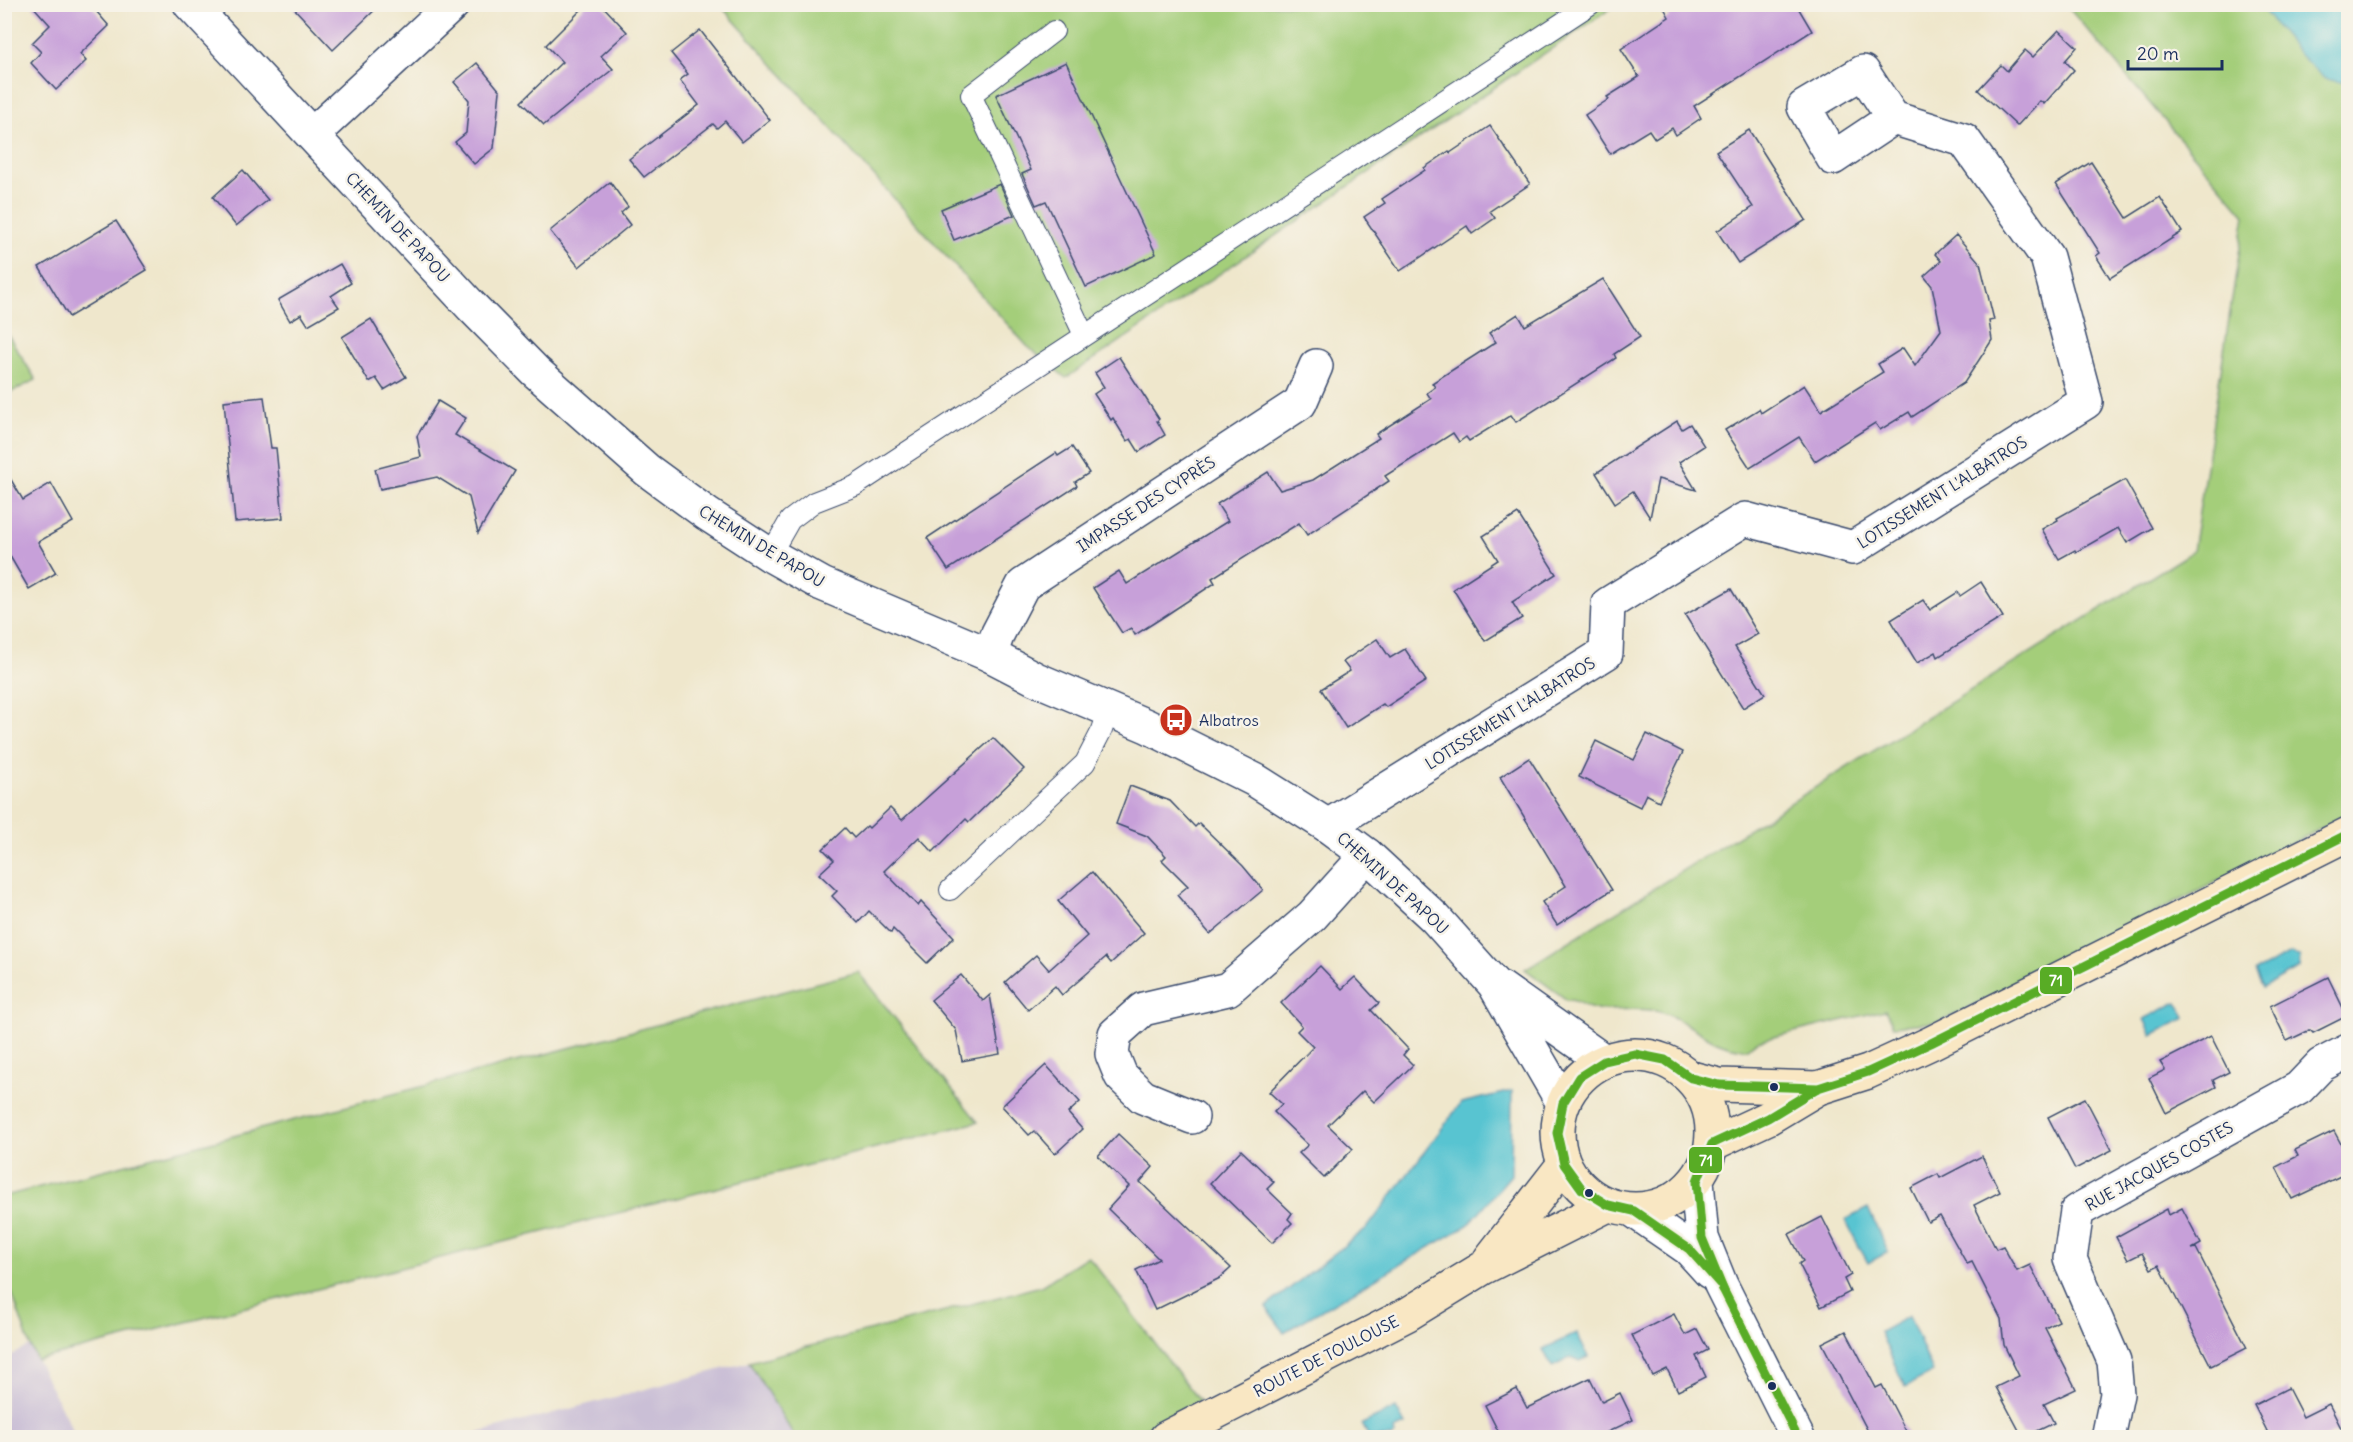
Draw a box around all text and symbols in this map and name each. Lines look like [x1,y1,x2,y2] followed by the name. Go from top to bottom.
[2128,33,2222,71] scale bar
[2137,42,2179,65] text: 20 m
[342,168,454,286] street label: CHEMIN DE PAPOU
[1853,431,2031,553] street label: LOTISSEMENT L'ALBATROS
[1073,452,1219,556] street label: IMPASSE DES CYPRÈS
[696,501,828,591] street label: CHEMIN DE PAPOU
[1421,652,1599,774] street label: LOTISSEMENT L'ALBATROS
[1158,702,1194,738] bus stop icon: Albatros
[1199,710,1259,730] place label: Albatros
[1333,828,1453,938] street label: CHEMIN DE PAPOU
[2039,966,2073,995] line badge: 71
[2049,970,2063,990] text: 71
[1768,1081,1780,1093] unlabelled marker
[2081,1117,2237,1215] street label: RUE JACQUES COSTES
[1688,1146,1723,1174] line badge: 71
[1699,1150,1713,1170] text: 71
[1583,1187,1595,1199] unlabelled marker
[1250,1311,1402,1401] street label: ROUTE DE TOULOUSE
[1766,1380,1778,1392] unlabelled marker

